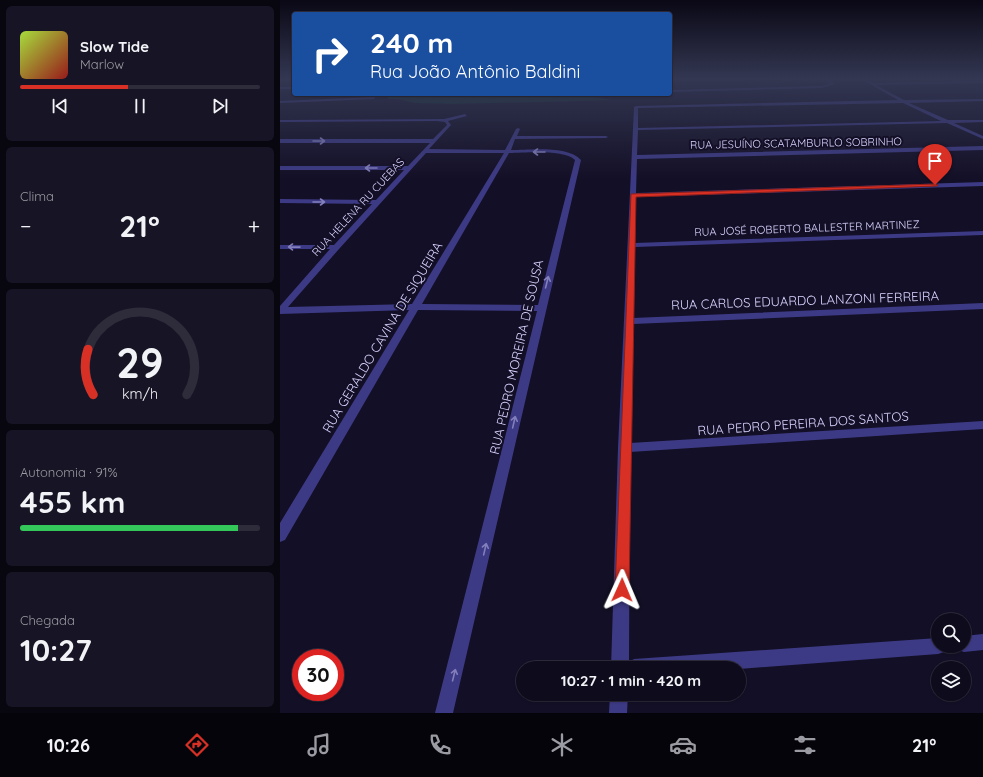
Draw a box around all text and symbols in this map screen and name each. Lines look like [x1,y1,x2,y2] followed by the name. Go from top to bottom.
[370,25,453,60] text: 240 m
[304,28,356,80] icon: right
[80,37,149,56] text: Slow Tide
[80,56,124,72] text: Marlow
[370,60,580,83] text: Rua João Antônio Baldini
[49,95,71,117] icon: previous
[129,95,151,117] icon: pause
[209,95,231,117] icon: next
[690,134,902,152] street label: RUA JESUÍNO SCATAMBURLO SOBRINHO
[312,137,325,145] one-way arrow
[918,144,952,185] pin
[533,148,546,156] one-way arrow
[924,150,946,172] icon: arrive
[309,155,407,259] street label: RUA HELENA RU CUEBAS
[365,164,378,172] one-way arrow
[20,188,54,204] text: Clima
[312,198,325,206] one-way arrow
[119,207,160,245] text: 21°
[20,212,31,240] text: −
[248,212,260,240] text: +
[694,217,920,239] street label: RUA JOSÉ ROBERTO BALLESTER MARTINEZ
[318,238,446,435] street label: RUA GERALDO CAVINA DE SIQUEIRA
[288,243,301,251] one-way arrow
[486,257,546,456] street label: RUA PEDRO MOREIRA DE SOUSA
[544,276,552,289] one-way arrow
[671,287,940,313] street label: RUA CARLOS EDUARDO LANZONI FERREIRA
[116,335,164,387] text: 29
[122,384,158,402] text: km/h
[697,408,909,438] street label: RUA PEDRO PEREIRA DOS SANTOS
[511,416,519,429] one-way arrow
[20,464,118,480] text: Autonomia · 91%
[20,483,125,521] text: 455 km
[482,543,490,556] one-way arrow
[601,569,643,611] position arrow
[20,612,75,628] text: Chegada
[931,613,971,701] map controls
[931,613,971,653] button: search
[20,631,92,669] text: 10:27
[292,649,344,701] speed limit sign: 30
[931,661,971,701] button: layers
[451,669,458,682] one-way arrow
[561,671,701,690] text: 10:27 · 1 min · 420 m
[183,731,211,759] icon: directions
[305,731,333,759] icon: music
[426,731,454,759] icon: phone
[548,731,576,759] icon: climate
[669,731,697,759] icon: car
[791,731,819,759] icon: filters
[47,734,90,757] text: 10:26
[912,734,936,757] text: 21°

